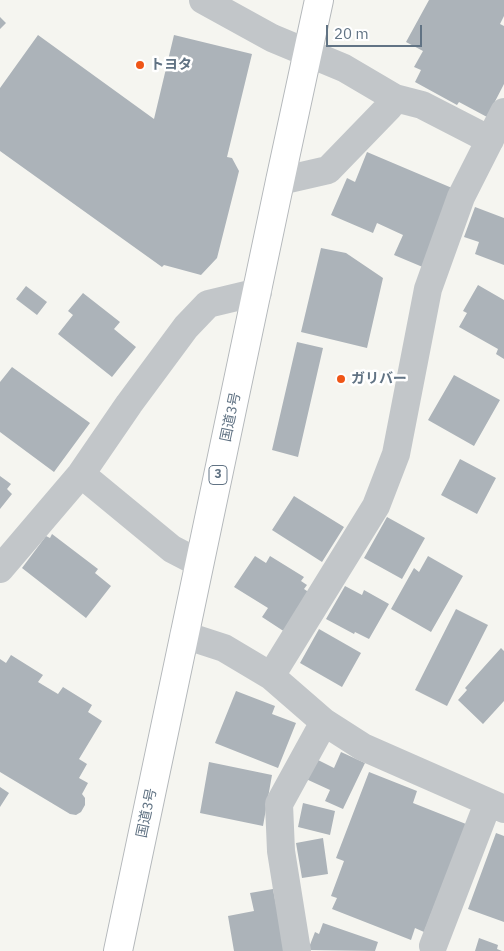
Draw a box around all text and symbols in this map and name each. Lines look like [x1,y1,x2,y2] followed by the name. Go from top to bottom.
[329,15,425,47] scale bar
[334,24,369,43] text: 20 m
[150,57,192,73] place label: トヨタ
[134,59,146,71] marker: トヨタ
[351,371,407,387] place label: ガリバー
[335,373,347,385] marker: ガリバー
[218,391,244,443] street label: 国道3号
[209,466,227,484] road number: 3
[134,787,160,839] street label: 国道3号

